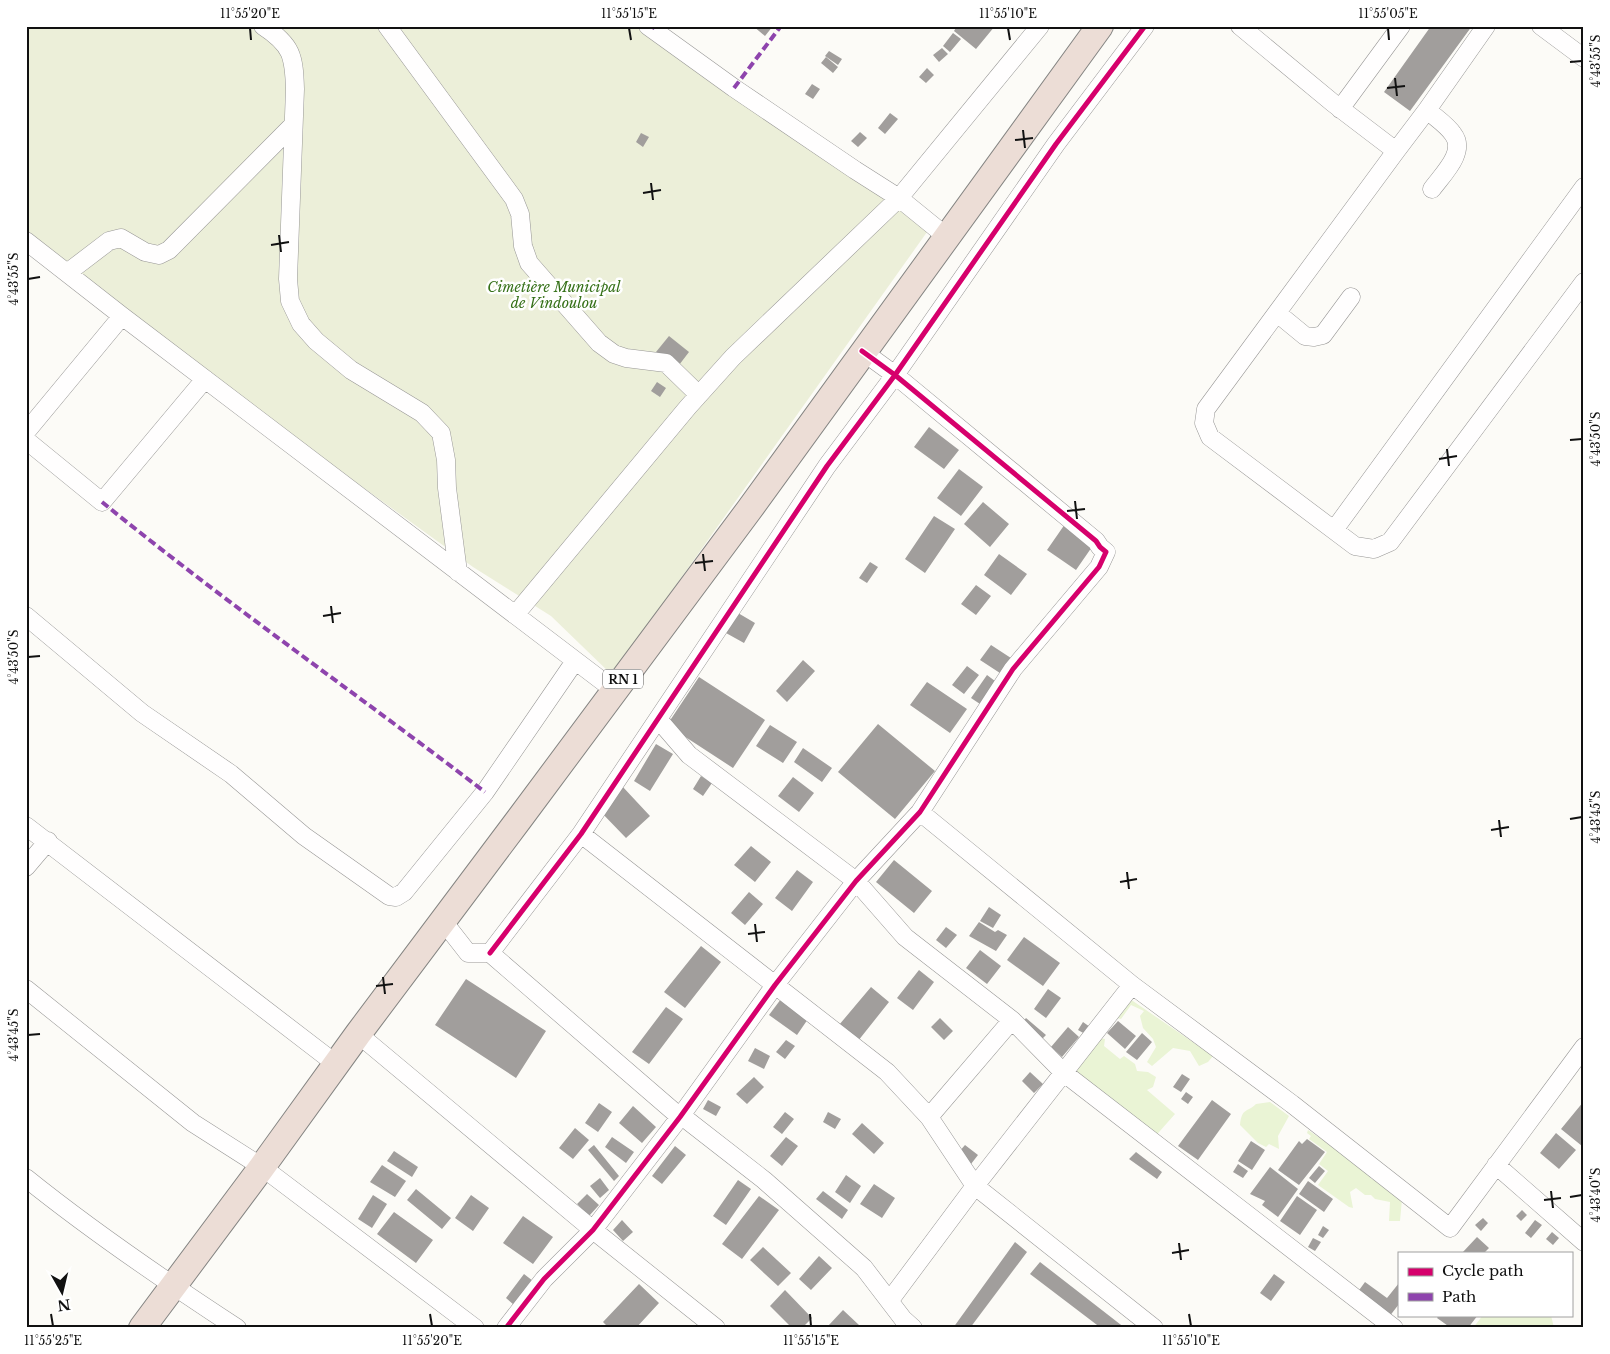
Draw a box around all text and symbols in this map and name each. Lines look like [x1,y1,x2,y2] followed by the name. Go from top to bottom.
[220,6,280,21] text: 11°55'20"E
[601,6,657,21] text: 11°55'15"E
[979,6,1037,21] text: 11°55'10"E
[1358,6,1418,21] text: 11°55'05"E
[1588,34,1603,88] text: 4°43'55"S
[6,252,21,306] text: 4°43'55"S
[487,278,621,312] park label: Cimetière Municipal de Vindoulou
[1588,411,1603,466] text: 4°43'50"S
[6,629,21,684] text: 4°43'50"S
[603,670,643,689] road number: RN 1
[1588,790,1603,844] text: 4°43'45"S
[6,1008,21,1062] text: 4°43'45"S
[1588,1167,1603,1222] text: 4°43'40"S
[1398,1252,1572,1316] legend
[1442,1261,1524,1280] text: Cycle path
[38,1266,88,1316] north arrow
[1442,1287,1476,1306] text: Path
[56,1295,72,1315] text: N
[24,1333,82,1348] text: 11°55'25"E
[402,1333,462,1348] text: 11°55'20"E
[783,1333,839,1348] text: 11°55'15"E
[1162,1333,1220,1348] text: 11°55'10"E

